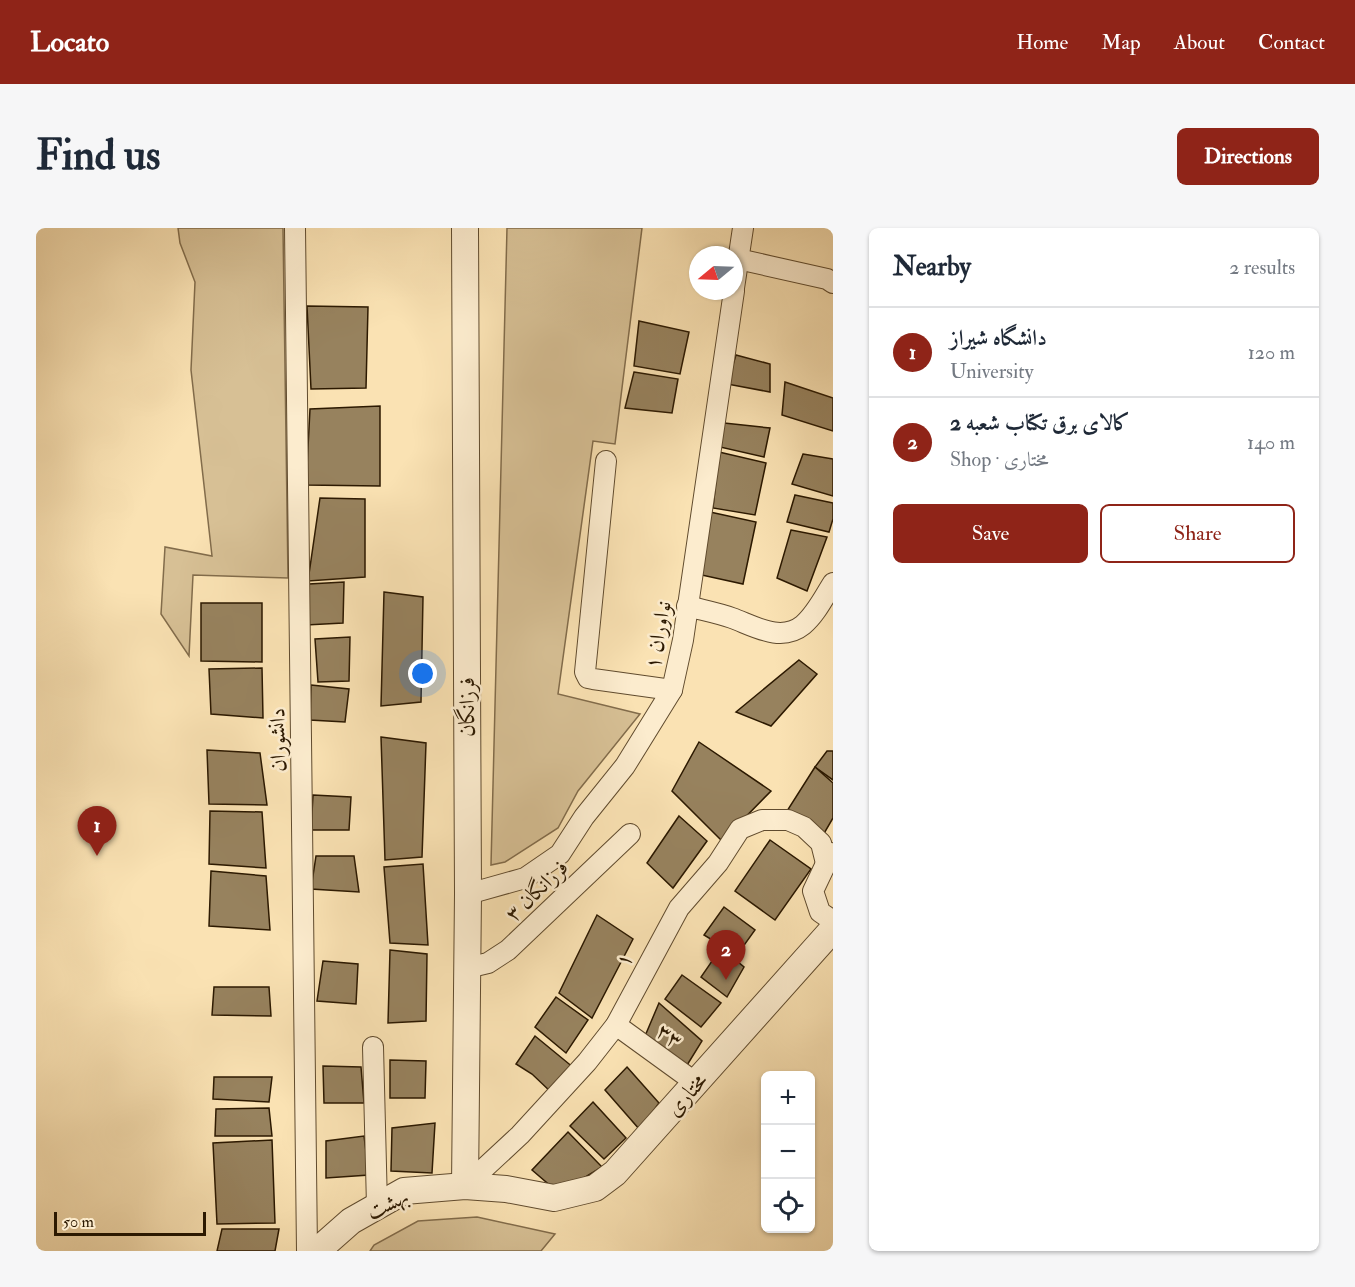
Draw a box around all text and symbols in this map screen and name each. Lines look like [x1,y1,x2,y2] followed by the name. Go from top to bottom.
[30,25,109,60] text: Locato
[1016,29,1068,56] text: Home
[1101,29,1141,56] text: Map
[1174,29,1225,56] text: About
[1258,29,1325,56] text: Contact
[1177,128,1319,185] button: Directions
[36,130,160,182] text: Find us
[689,246,743,300] north arrow
[893,251,971,283] text: Nearby
[1229,255,1295,280] text: 2 results
[950,324,1047,352] text: دانشگاه شیراز
[909,340,916,365] text: 1
[1248,340,1295,365] text: 120 m
[950,359,1033,384] text: University
[950,409,1130,437] text: کالای برق تکتاب شعبه 2
[907,430,918,455] text: 2
[1247,430,1295,455] text: 140 m
[950,447,1049,472] text: Shop · مختاری
[893,504,1088,563] button: Save
[1100,504,1295,563] button: Share
[638,599,678,672] street label: نواوران ۱
[408,659,437,688] your location
[453,677,481,737] street label: فرزانگان
[263,708,293,772] street label: دانشوران
[78,806,116,856] pin: 1
[499,854,574,928] street label: فرزانگان ۳
[706,930,746,980] pin: 2
[608,947,639,972] street label: ۱
[651,1017,688,1055] street label: ۳۳
[660,1066,714,1122] street label: مختاری
[761,1071,815,1233] map controls
[761,1071,815,1125] button: +
[761,1125,815,1179] button: −
[761,1179,815,1233] button: locate
[362,1182,413,1226] street label: بهشت
[54,1209,206,1236] scale bar
[63,1212,94,1232] text: 50 m

